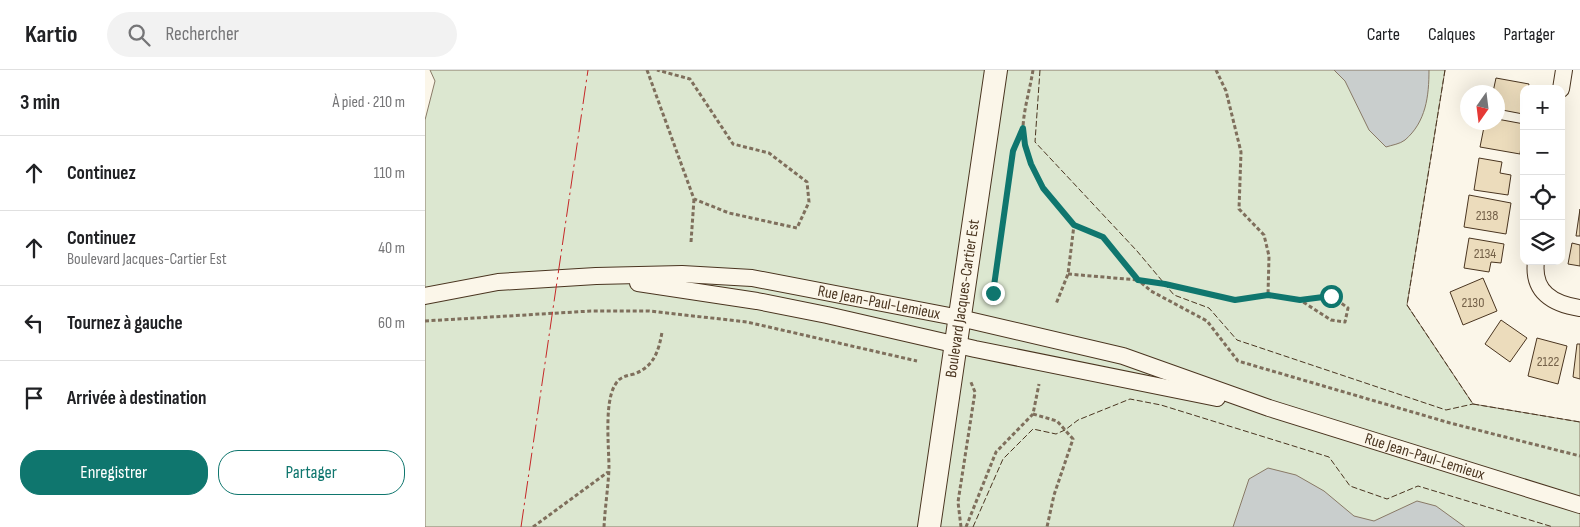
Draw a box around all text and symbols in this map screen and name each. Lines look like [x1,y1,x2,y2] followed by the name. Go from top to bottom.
[107,12,457,57] search box
[25,20,77,49] text: Kartio
[125,21,153,49] icon: search
[165,23,239,46] text: Rechercher
[1367,24,1400,45] text: Carte
[1428,24,1475,45] text: Calques
[1503,24,1555,45] text: Partager
[1460,85,1505,130] north arrow
[1520,85,1565,265] map controls
[1520,85,1565,130] button: +
[20,90,60,115] text: 3 min
[332,93,405,112] text: À pied · 210 m
[1520,130,1565,175] button: −
[20,159,48,187] icon: ahead
[67,162,136,185] text: Continuez
[374,164,405,183] text: 110 m
[1520,175,1565,220] button: locate
[1476,207,1498,224] house number: 2138
[942,218,984,379] street label: Boulevard Jacques-Cartier Est
[1520,220,1565,265] button: layers
[67,227,136,250] text: Continuez
[20,234,48,262] icon: ahead
[378,239,405,258] text: 40 m
[1474,245,1496,262] house number: 2134
[67,250,227,269] text: Boulevard Jacques-Cartier Est
[816,281,942,324] street label: Rue Jean-Paul-Lemieux
[982,282,1005,305] route end
[1320,285,1343,308] route start
[1462,294,1484,311] house number: 2130
[20,309,48,337] icon: left
[67,312,183,335] text: Tournez à gauche
[378,314,405,333] text: 60 m
[1537,353,1559,370] house number: 2122
[20,384,48,412] icon: arrive
[67,387,207,410] text: Arrivée à destination
[1362,429,1487,484] street label: Rue Jean-Paul-Lemieux
[20,450,208,495] button: Enregistrer
[218,450,405,495] button: Partager

